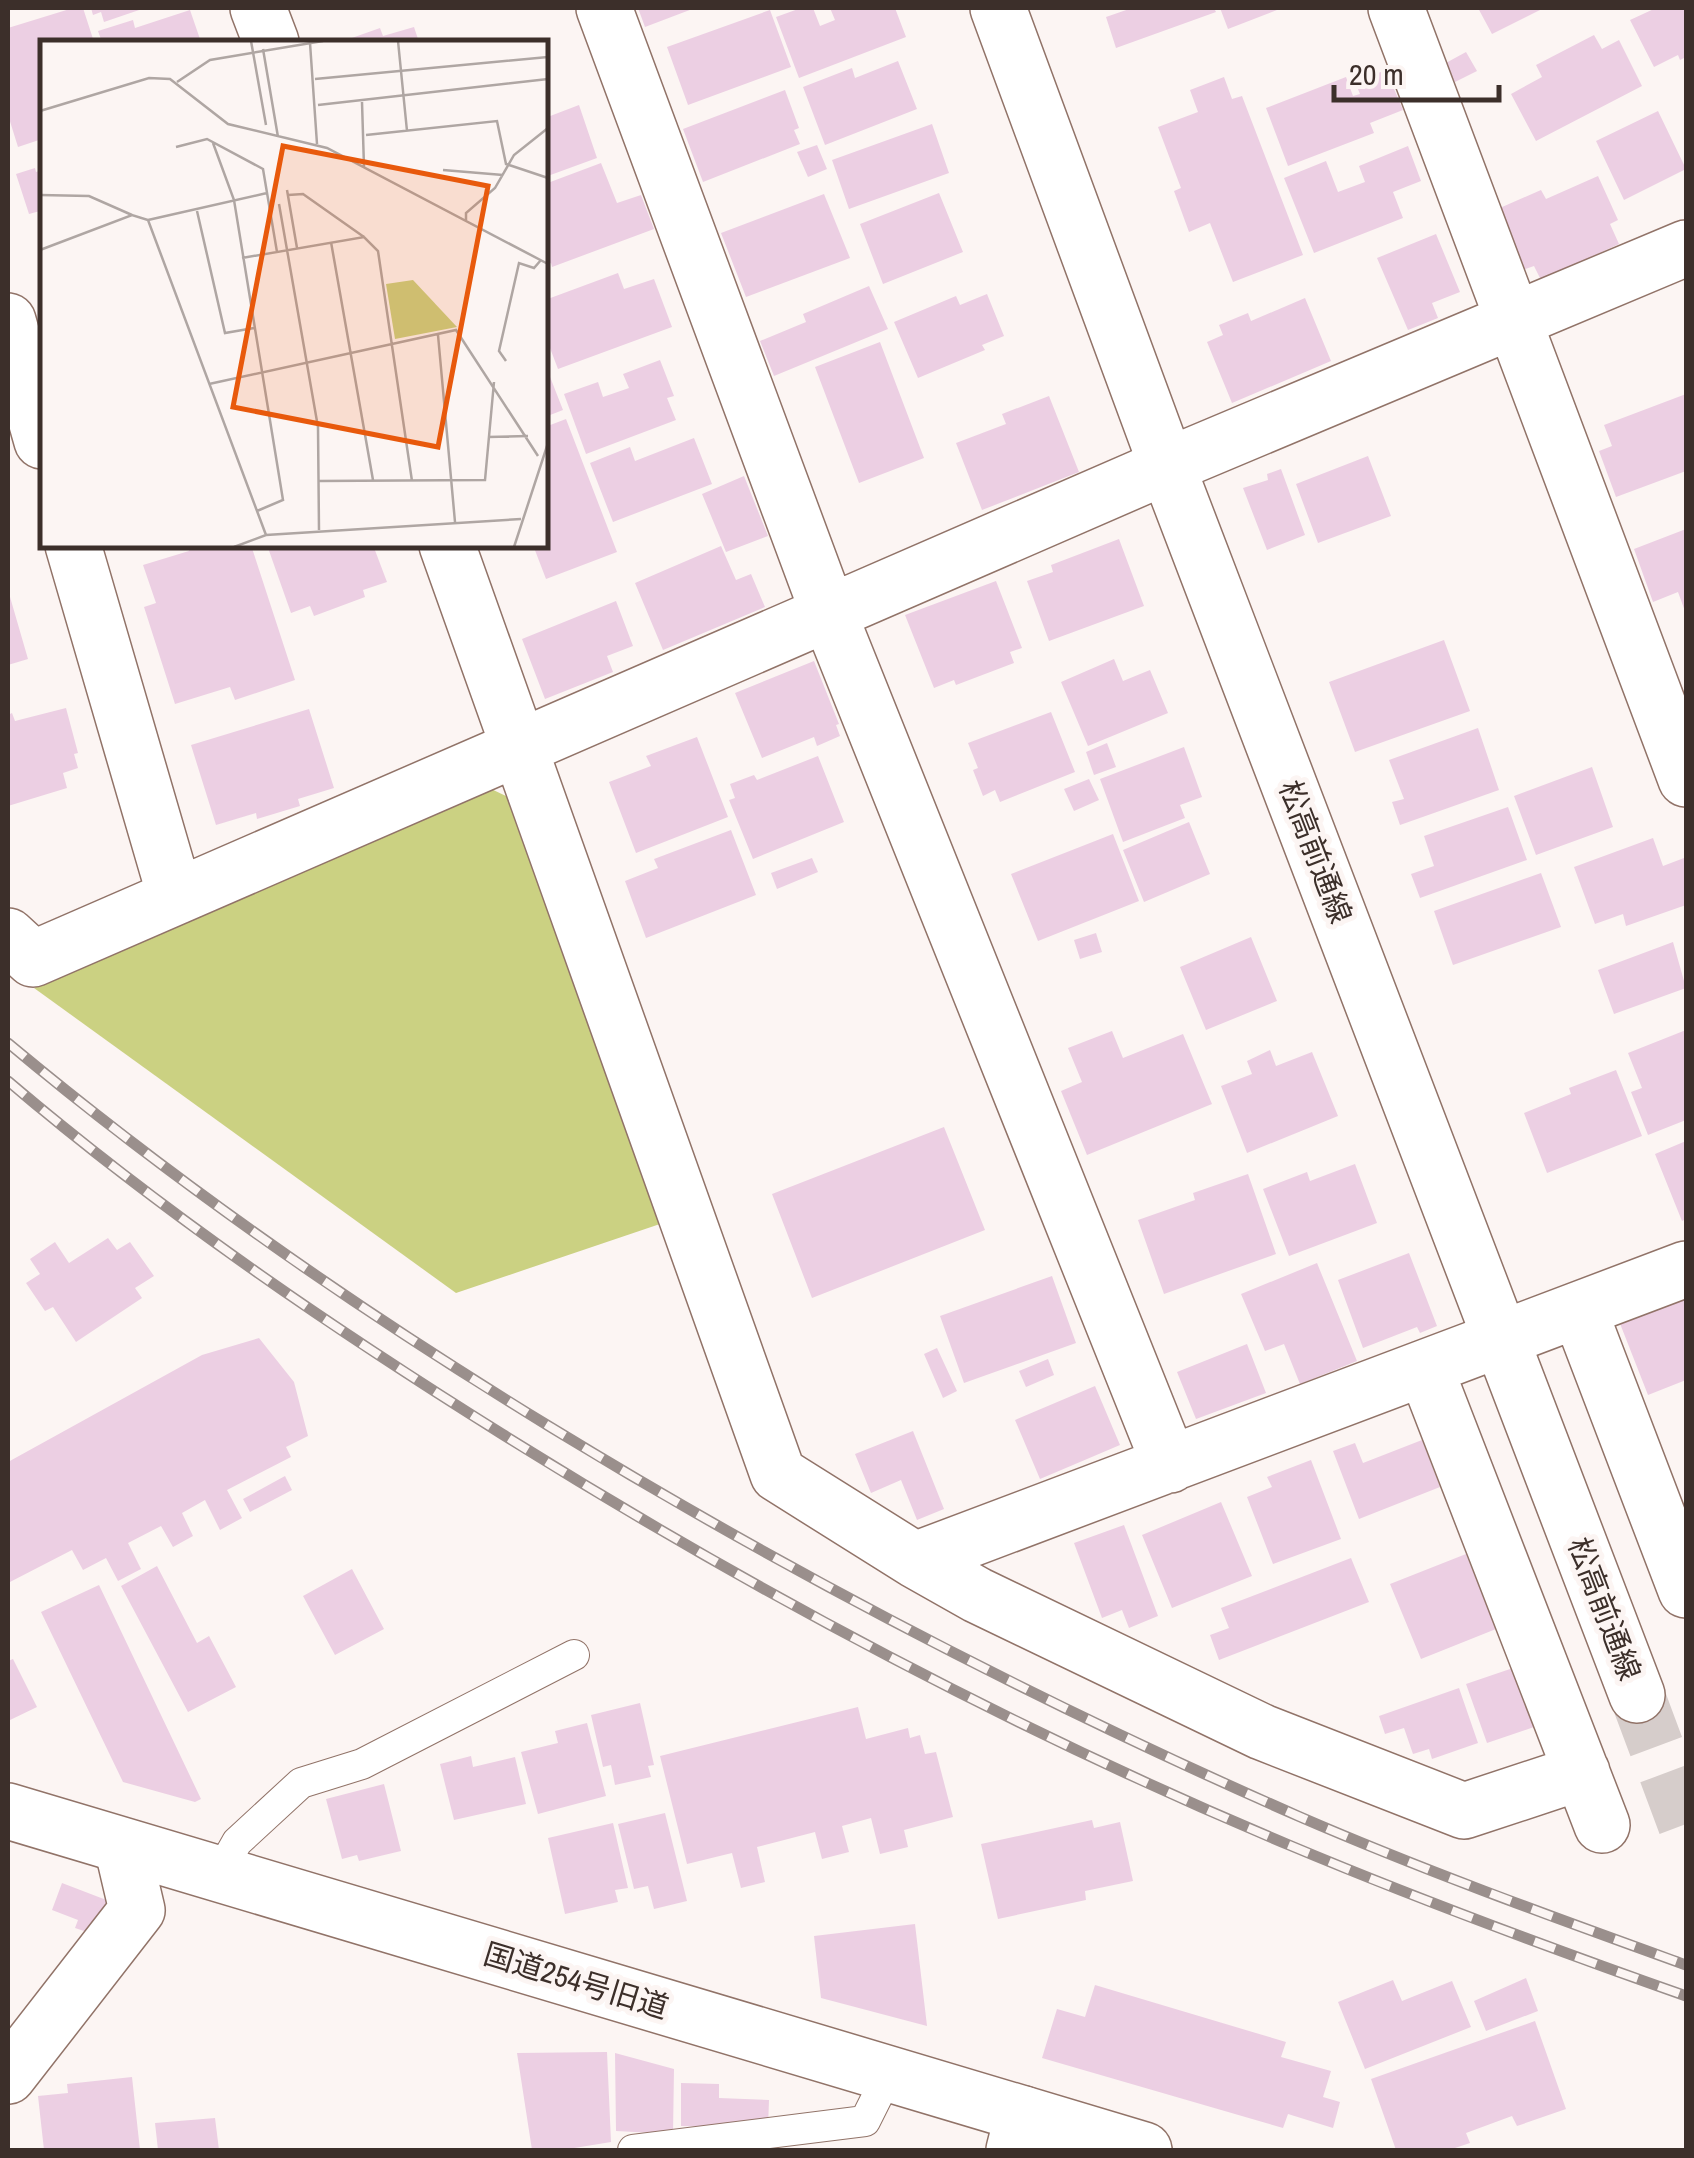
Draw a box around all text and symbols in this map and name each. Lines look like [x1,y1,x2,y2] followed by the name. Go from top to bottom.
[40,40,548,548] inset map
[1334,40,1499,102] scale bar
[1349,54,1404,94] text: 20 m
[1270,774,1361,929] street label: 松高前通線
[1559,1531,1650,1686] street label: 松高前通線
[479,1933,673,2027] street label: 国道254号旧道

